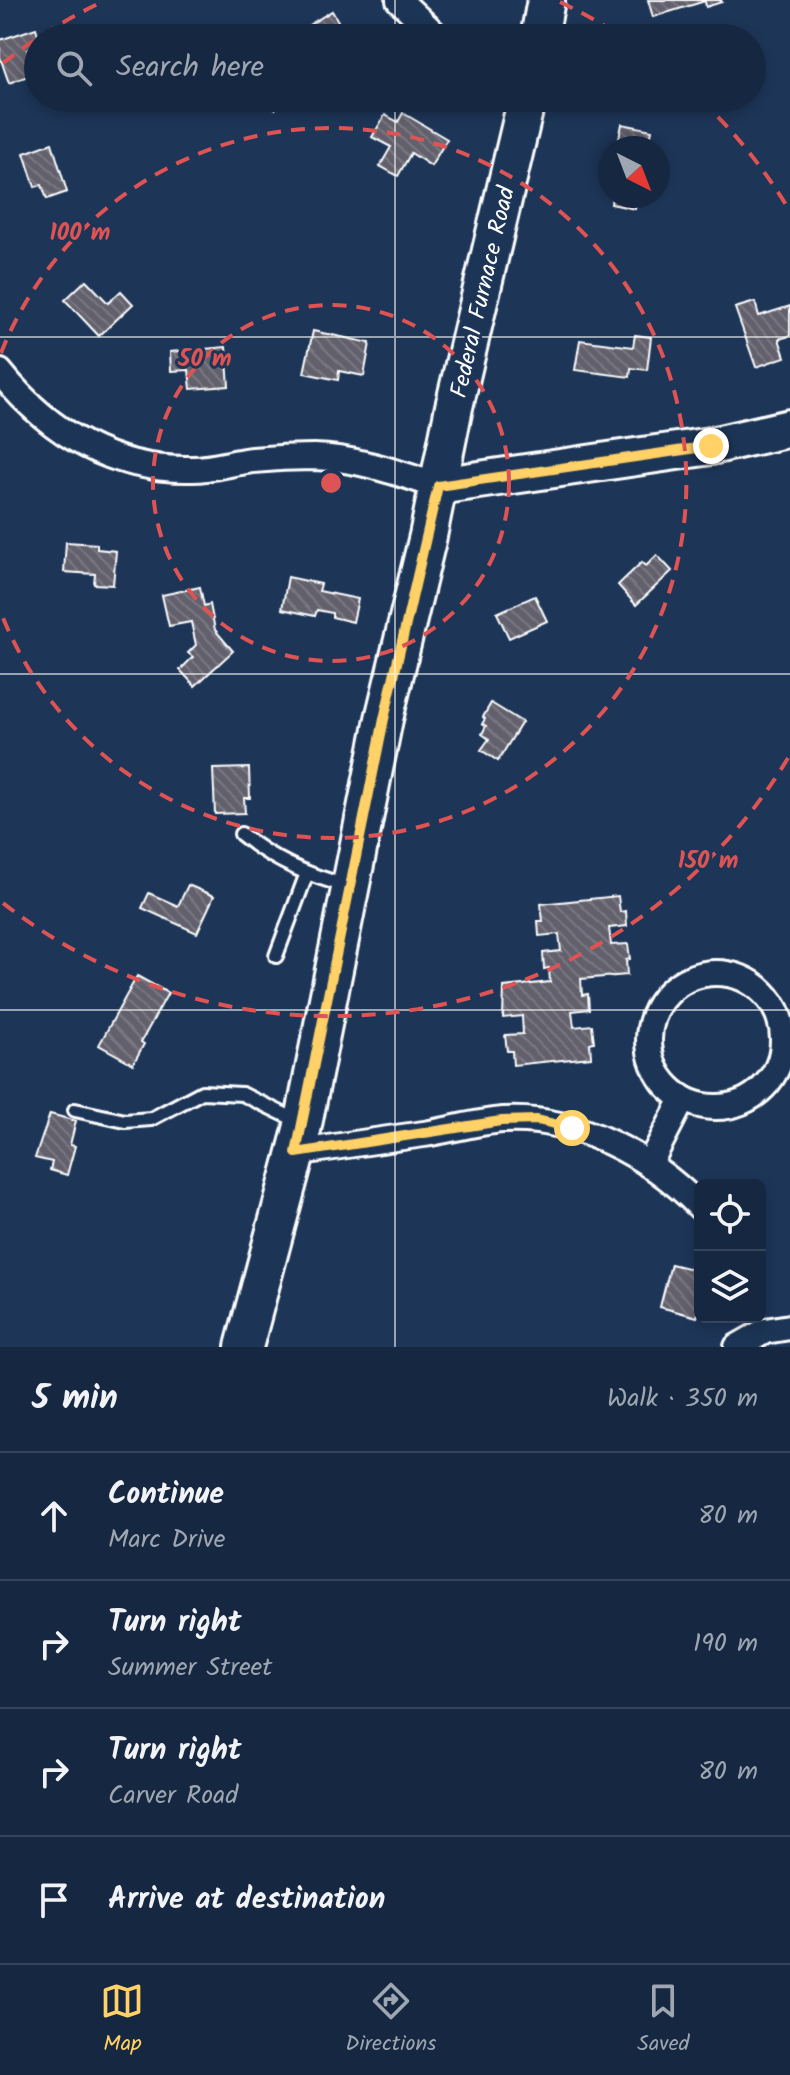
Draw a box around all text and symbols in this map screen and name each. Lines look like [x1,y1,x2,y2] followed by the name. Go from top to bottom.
[24,24,766,112] search box
[116,44,264,92] text: Search here
[52,46,96,90] icon: search
[598,136,670,208] north arrow
[440,182,527,402] street label: Federal Furnace Road
[50,214,110,253] text: 100 m
[177,340,232,379] text: 50 m
[693,428,729,464] route end
[317,469,345,497] centre of rings
[678,842,738,881] text: 150 m
[554,1110,590,1146] route start
[694,1179,766,1323] map controls
[694,1179,766,1251] button: locate
[694,1251,766,1323] button: layers
[32,1372,118,1426] text: 5 min
[607,1378,758,1420] text: Walk · 350 m
[108,1471,224,1519] text: Continue
[32,1494,76,1538] icon: ahead
[698,1495,758,1537] text: 80 m
[108,1519,226,1561] text: Marc Drive
[108,1599,241,1647] text: Turn right
[32,1622,76,1666] icon: right
[693,1623,758,1665] text: 190 m
[108,1647,272,1689] text: Summer Street
[108,1727,241,1775] text: Turn right
[32,1750,76,1794] icon: right
[698,1751,758,1793] text: 80 m
[108,1775,238,1817] text: Carver Road
[108,1876,385,1924] text: Arrive at destination
[32,1878,76,1922] icon: arrive
[100,1979,144,2062] tab: Map
[345,1979,437,2062] tab: Directions
[637,1979,690,2062] tab: Saved

